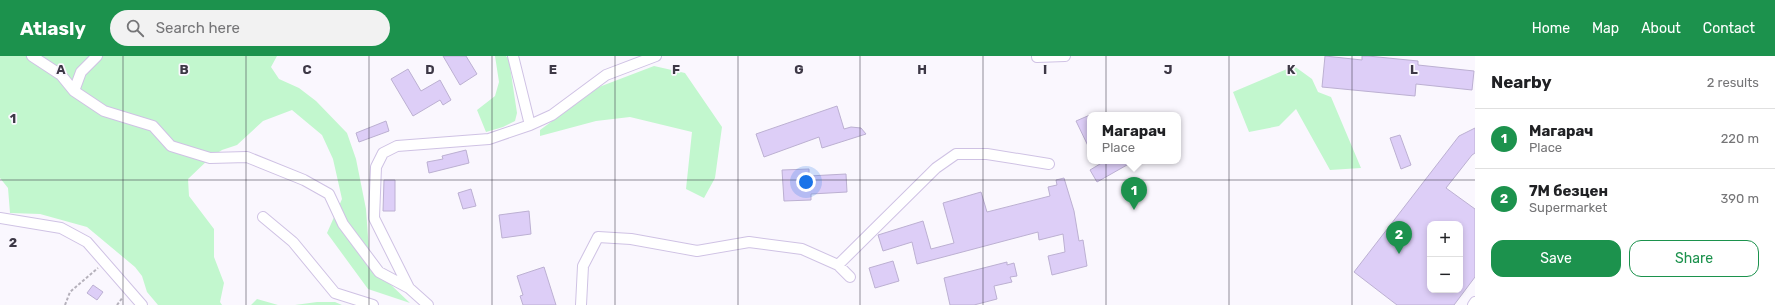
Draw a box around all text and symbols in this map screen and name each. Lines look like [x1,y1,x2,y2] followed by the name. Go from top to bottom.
[110,10,390,46] search box
[20,17,86,40] text: Atlasly
[124,17,146,39] icon: search
[156,19,240,37] text: Search here
[1532,20,1570,37] text: Home
[1592,20,1619,37] text: Map
[1641,20,1681,37] text: About
[1703,20,1755,37] text: Contact
[56,62,66,77] text: A
[179,62,189,77] text: B
[302,62,312,77] text: C
[425,62,435,77] text: D
[549,62,557,77] text: E
[672,62,680,77] text: F
[794,62,804,77] text: G
[917,62,927,77] text: H
[1043,62,1047,77] text: I
[1164,62,1172,77] text: J
[1287,62,1296,77] text: K
[1410,62,1418,77] text: L
[1491,72,1552,92] text: Nearby
[1707,75,1759,90] text: 2 results
[10,111,16,126] text: 1
[1087,112,1181,164] popup
[1102,122,1166,140] text: Магарач
[1529,122,1593,140] text: Магарач
[1501,131,1507,146] text: 1
[1721,131,1759,146] text: 220 m
[1102,140,1135,155] text: Place
[1529,140,1562,155] text: Place
[796,172,816,192] your location
[1121,177,1147,210] pin: 1
[1529,182,1608,200] text: 7М безцен
[1500,191,1508,206] text: 2
[1720,191,1759,206] text: 390 m
[1529,200,1607,215] text: Supermarket
[1386,221,1412,254] pin: 2
[1427,221,1463,293] map controls
[1427,221,1463,257] button: +
[9,235,17,250] text: 2
[1491,240,1621,277] button: Save
[1629,240,1759,277] button: Share
[1427,257,1463,293] button: −

